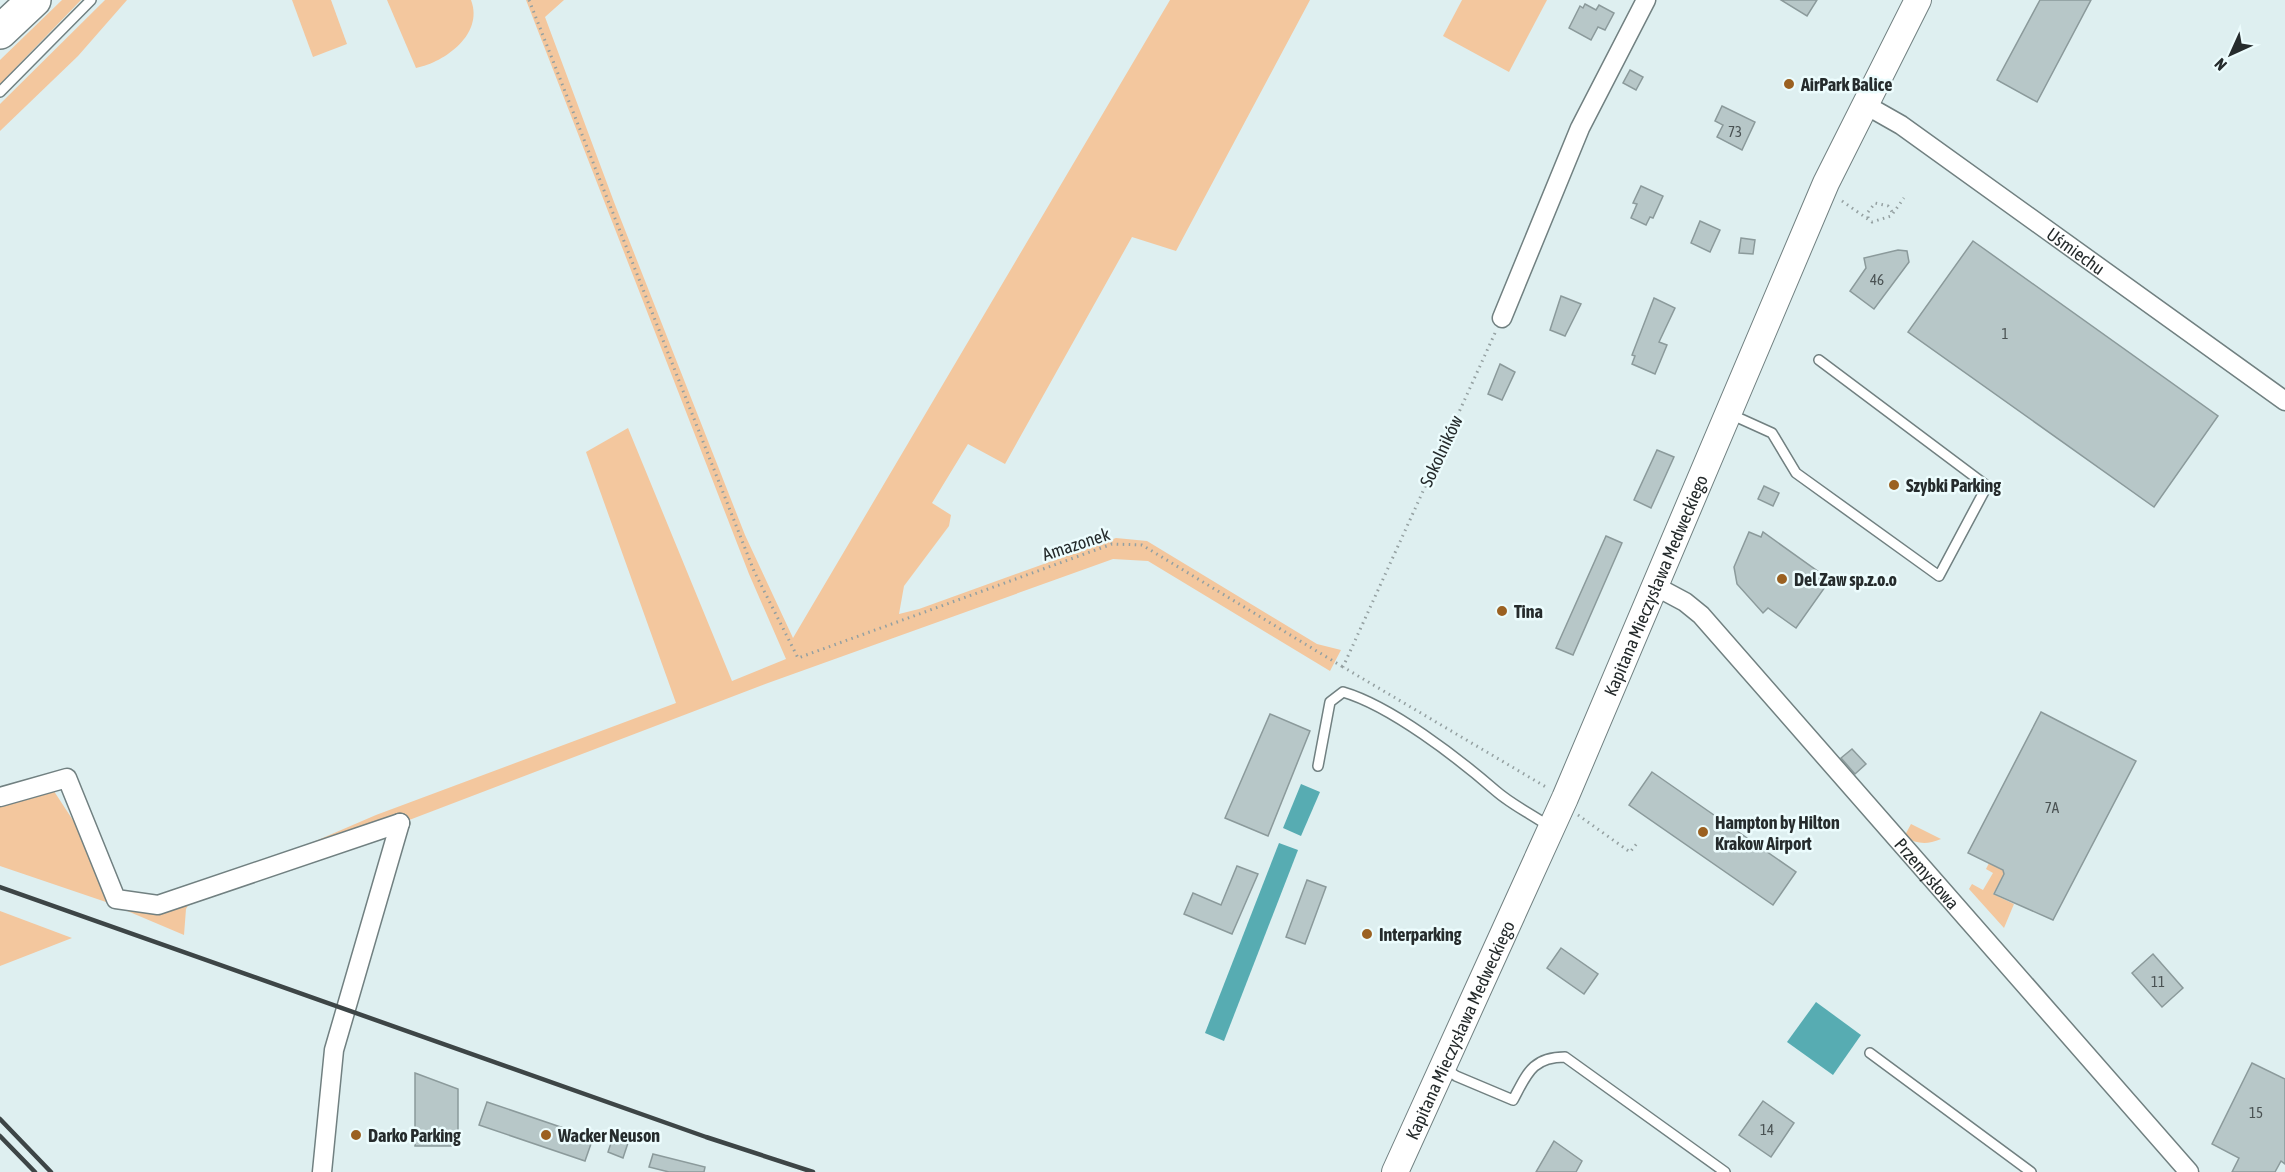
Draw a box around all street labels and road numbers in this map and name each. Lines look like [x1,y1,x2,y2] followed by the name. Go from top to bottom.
[2043,223,2109,279] street label: Uśmiechu
[1415,412,1467,490] street label: Sokolników
[1599,471,1711,699] street label: Kapitana Mieczysława Medweckiego
[1040,523,1112,565] street label: Amazonek
[1891,834,1964,913] street label: Przemysłowa
[1401,917,1518,1143] street label: Kapitana Mieczysława Medweckiego

